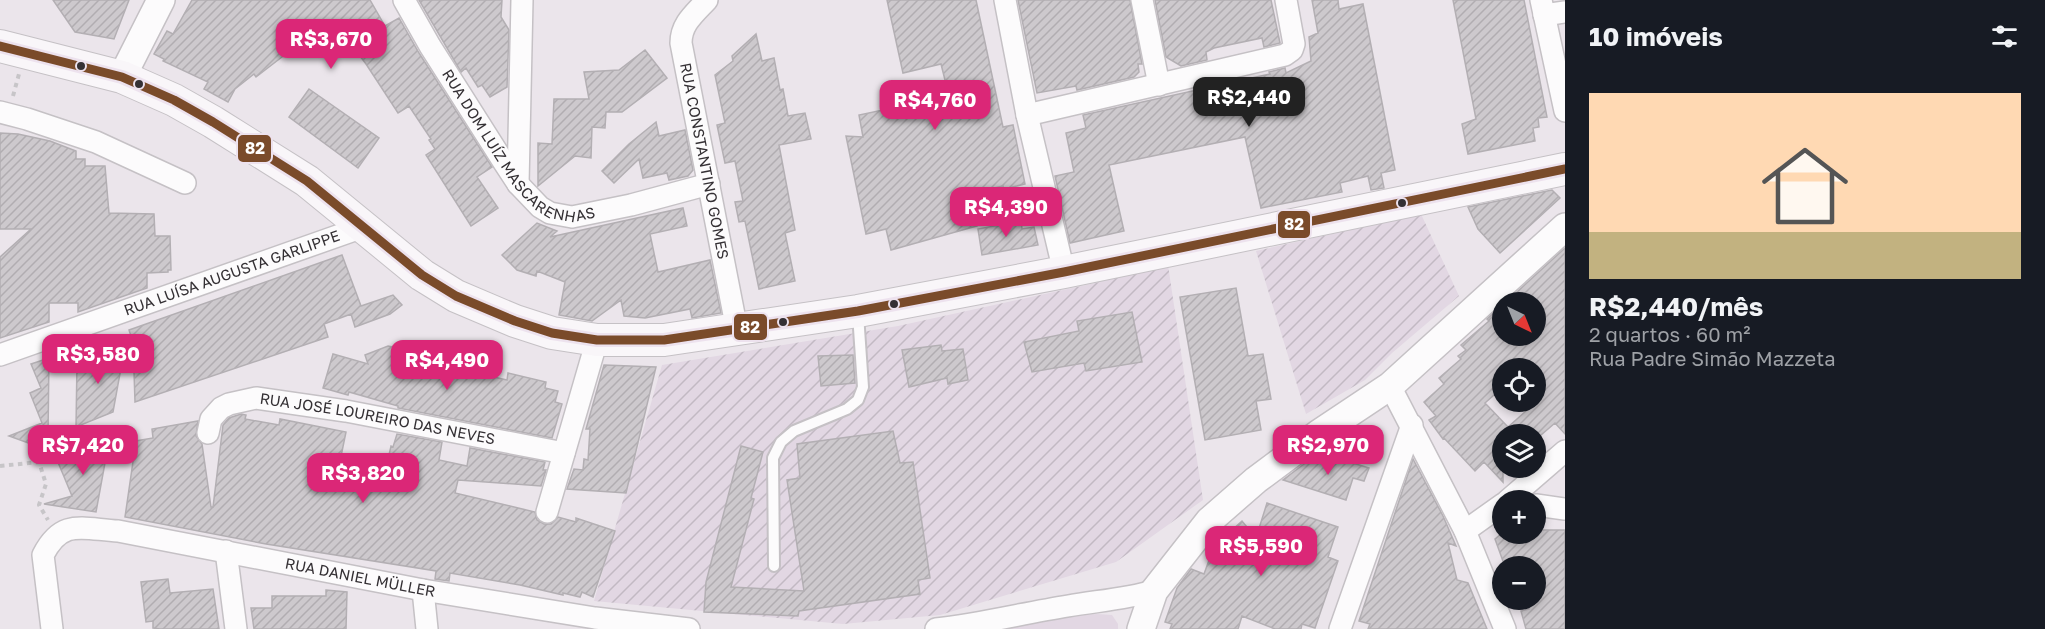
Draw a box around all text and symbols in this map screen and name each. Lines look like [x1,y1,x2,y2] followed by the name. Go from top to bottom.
[276,19,386,70] pin: R$3,670
[1988,20,2021,53] icon: filters
[1589,21,1723,52] text: 10 imóveis
[290,26,372,50] text: R$3,670
[75,60,87,72] unlabelled marker
[677,61,733,261] street label: RUA CONSTANTINO GOMES
[439,66,596,226] street label: RUA DOM LUÍZ MASCARENHAS
[1194,77,1304,128] pin: R$2,440
[133,78,145,90] unlabelled marker
[880,80,990,131] pin: R$4,760
[1207,84,1291,108] text: R$2,440
[894,87,976,111] text: R$4,760
[1751,132,1859,240] icon: home
[237,134,272,163] line badge: 82
[245,138,265,158] text: 82
[951,187,1061,238] pin: R$4,390
[964,194,1048,218] text: R$4,390
[1396,197,1408,209] unlabelled marker
[1277,210,1311,239] line badge: 82
[1284,214,1304,234] text: 82
[121,226,342,319] street label: RUA LUÍSA AUGUSTA GARLIPPE
[1589,291,1763,322] text: R$2,440/mês
[1492,292,1546,346] north arrow
[1492,292,1546,610] map controls
[888,298,900,310] unlabelled marker
[733,313,768,341] line badge: 82
[777,316,789,328] unlabelled marker
[740,317,760,337] text: 82
[1589,322,1751,346] text: 2 quartos · 60 m²
[43,334,153,385] pin: R$3,580
[392,340,502,391] pin: R$4,490
[56,341,140,365] text: R$3,580
[1589,346,1835,370] text: Rua Padre Simão Mazzeta
[405,347,489,371] text: R$4,490
[1492,358,1546,412] button: locate
[259,389,497,448] street label: RUA JOSÉ LOUREIRO DAS NEVES
[1492,424,1546,478] button: layers
[28,425,138,476] pin: R$7,420
[1273,425,1383,476] pin: R$2,970
[42,432,124,456] text: R$7,420
[1287,432,1369,456] text: R$2,970
[308,453,418,504] pin: R$3,820
[321,460,405,484] text: R$3,820
[1492,490,1546,544] button: +
[1206,526,1316,577] pin: R$5,590
[1219,533,1303,557] text: R$5,590
[284,554,437,600] street label: RUA DANIEL MÜLLER
[1492,556,1546,610] button: −

